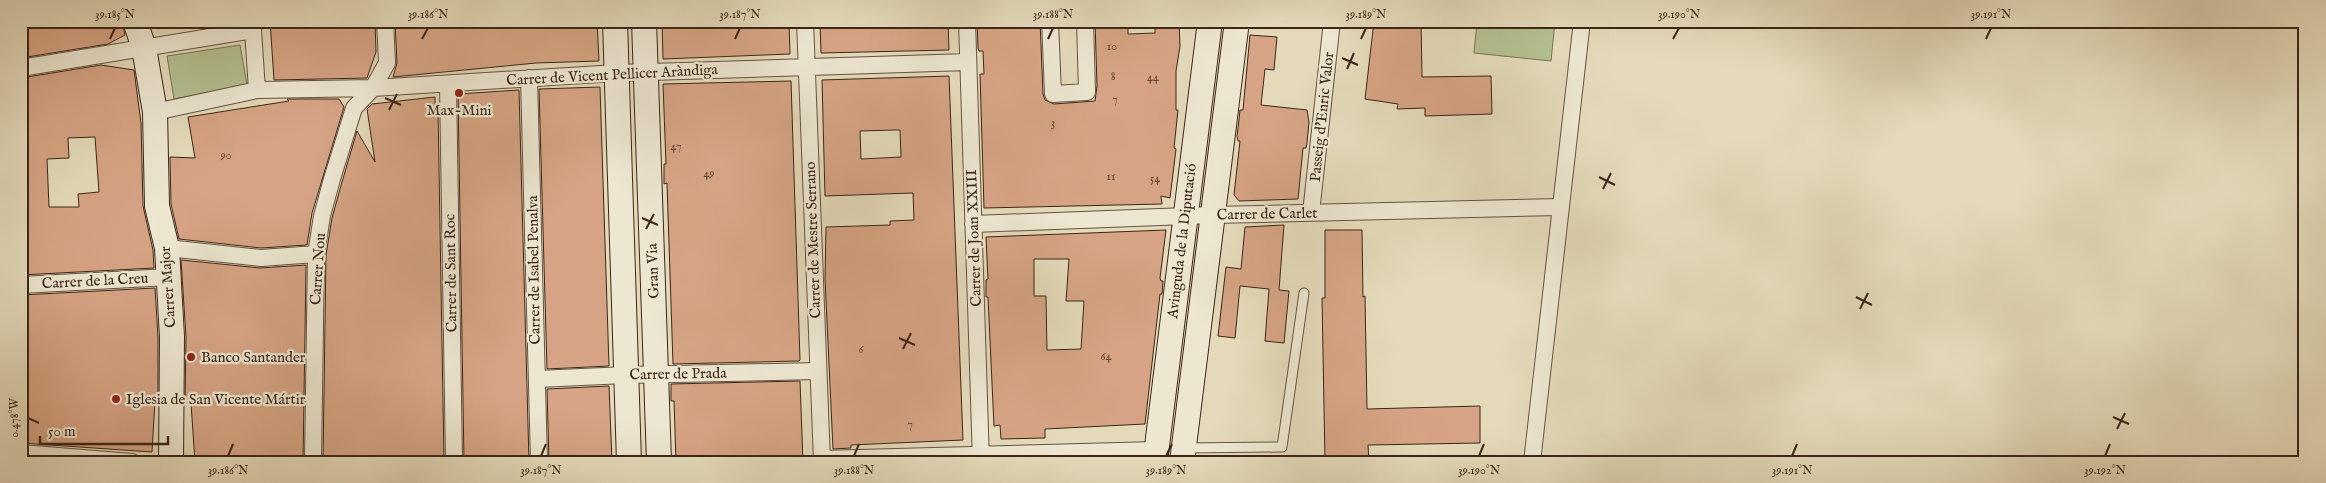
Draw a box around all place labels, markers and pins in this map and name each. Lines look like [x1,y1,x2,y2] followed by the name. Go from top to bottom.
[453,87,465,99] marker: Max-Mini
[427,101,491,120] place label: Max-Mini
[201,348,306,367] place label: Banco Santander
[185,351,197,363] marker: Banco Santander
[126,390,306,409] place label: Iglesia de San Vicente Mártir
[110,393,122,405] marker: Iglesia de San Vicente Mártir

